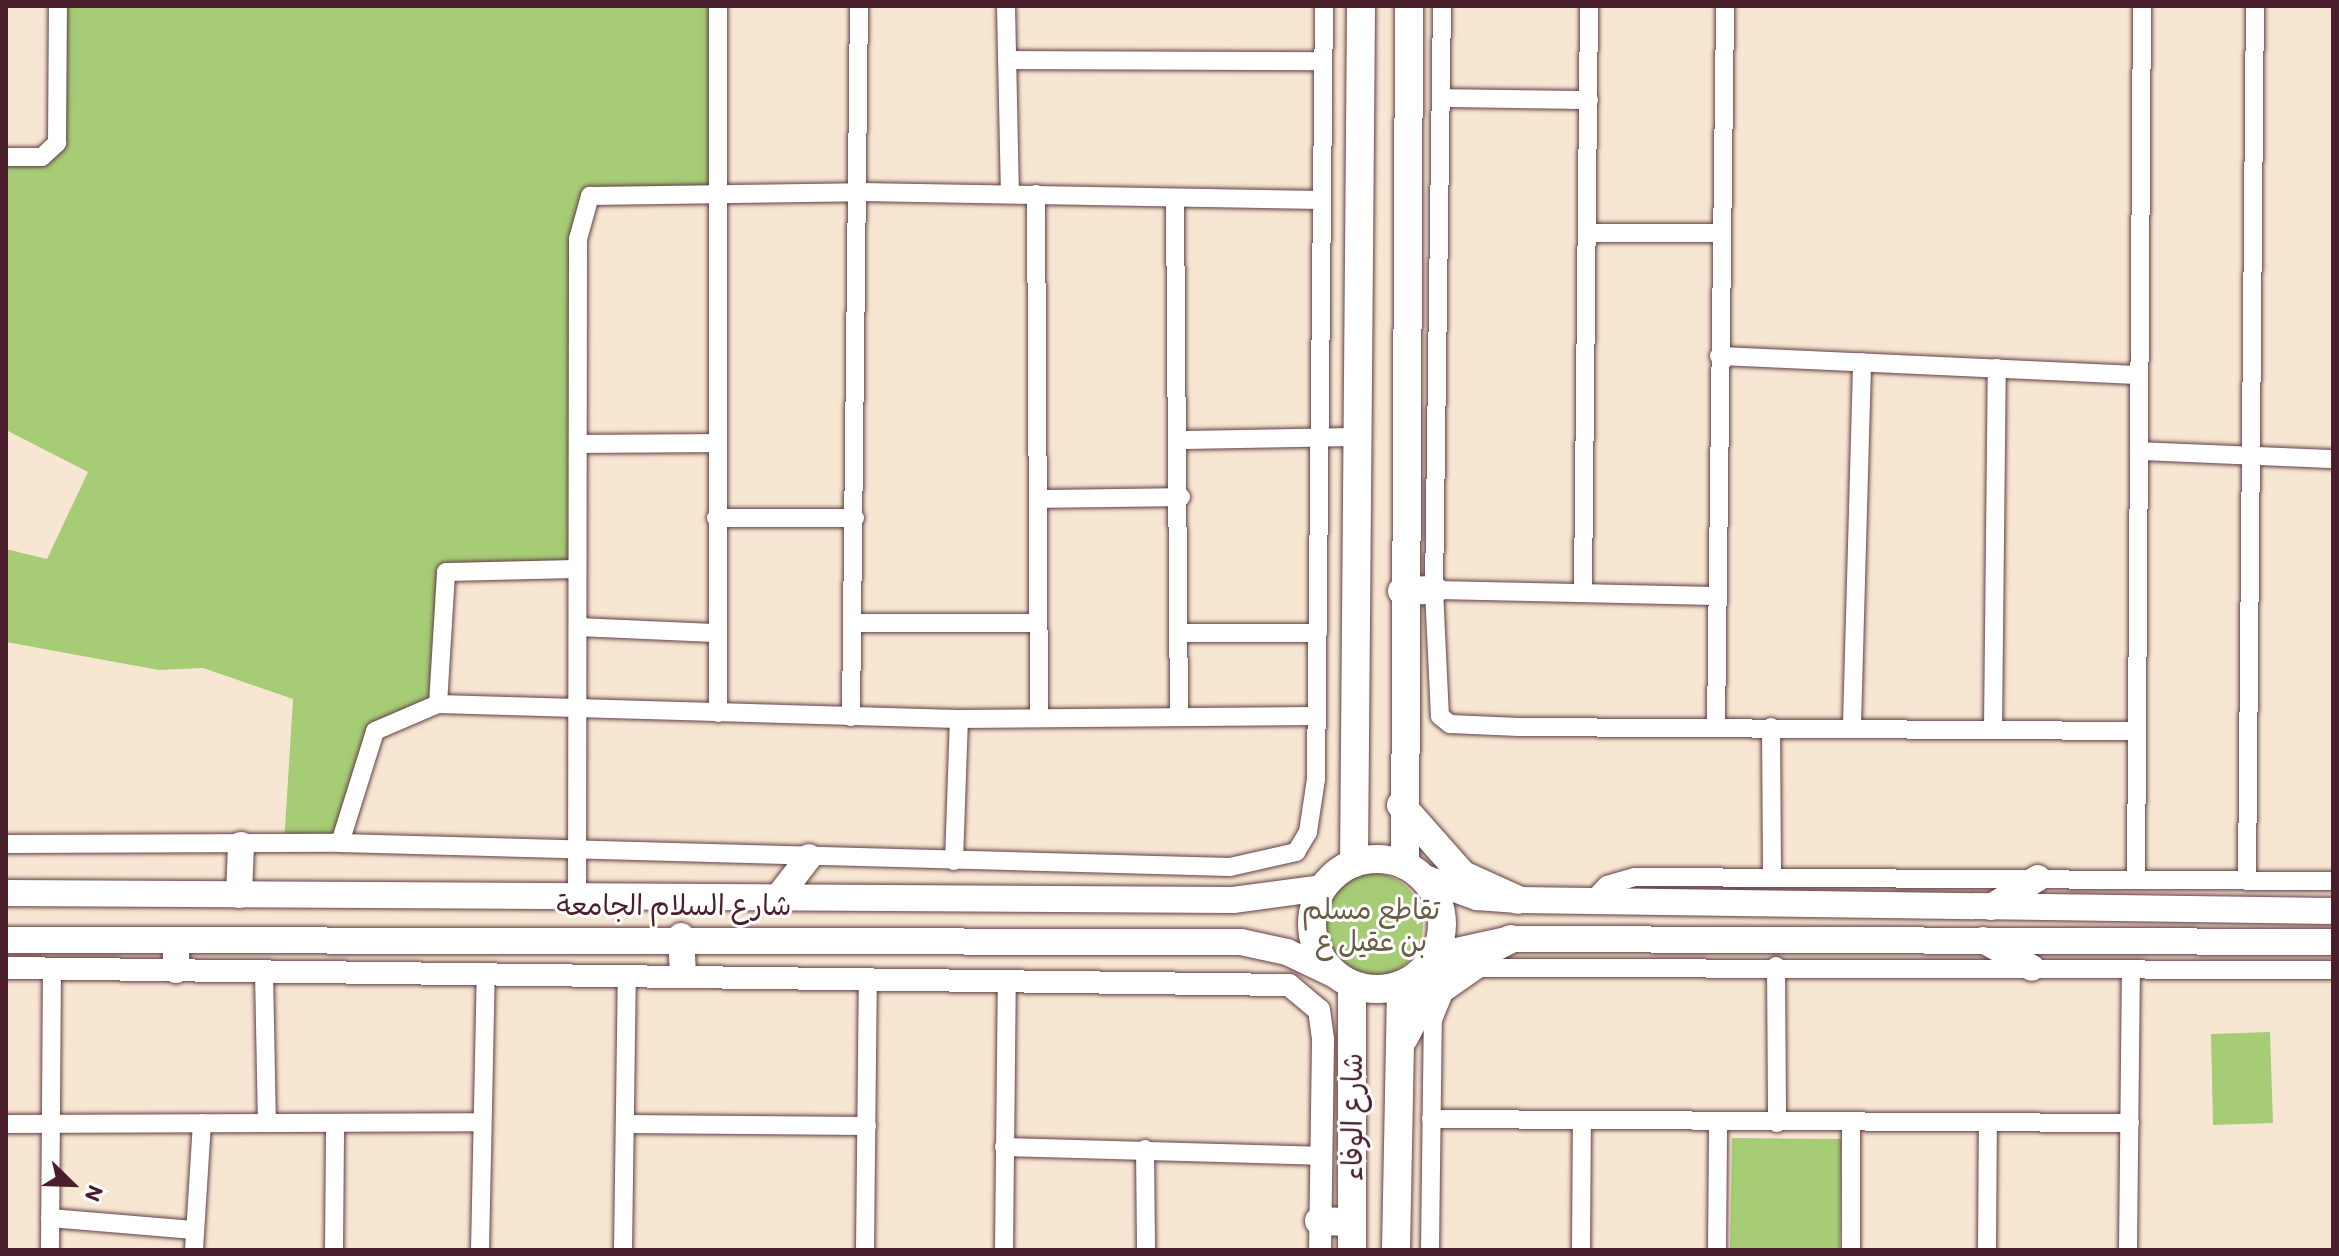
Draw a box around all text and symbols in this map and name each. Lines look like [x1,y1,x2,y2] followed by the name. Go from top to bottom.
[557,888,791,922] street label: شارع السلام الجامعة
[1302,892,1440,958] park label: تقاطع مسلم بن عقيل ع
[1335,1053,1369,1181] street label: شارع الوفاء
[32,1144,112,1224] north arrow
[79,1181,110,1206] text: N

